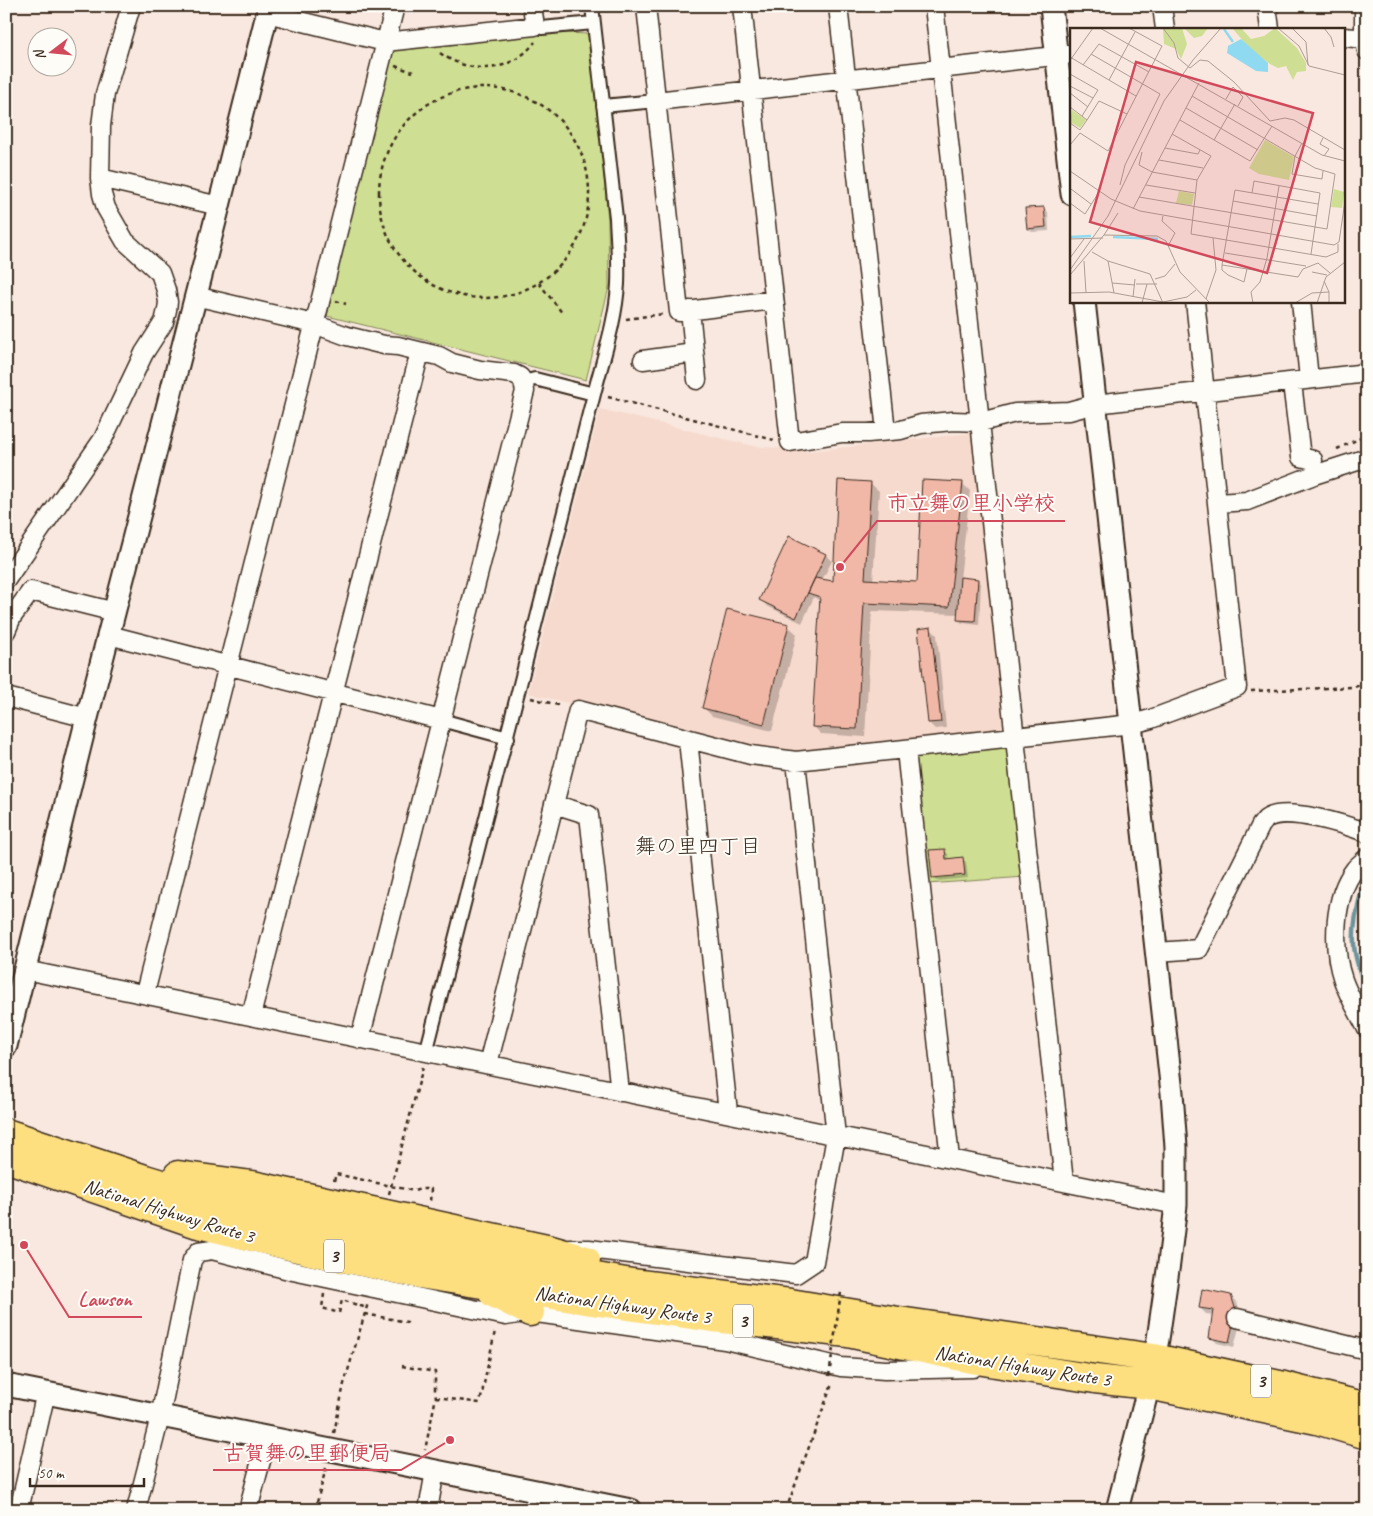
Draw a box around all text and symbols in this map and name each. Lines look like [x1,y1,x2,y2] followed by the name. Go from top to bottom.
[28,28,78,78] north arrow
[1070,28,1346,302] inset map
[30,47,49,62] text: N
[877,485,1065,521] callout: 市立舞の里小学校
[887,490,1055,516] text: 市立舞の里小学校
[635,833,761,859] district label: 舞の里四丁目
[80,1173,259,1249] street label: National Highway Route 3
[324,1240,344,1272] road number: 3
[533,1280,715,1330] street label: National Highway Route 3
[69,1281,142,1317] callout: Lawson
[78,1286,133,1312] text: Lawson
[733,1304,753,1338] road number: 3
[933,1340,1115,1393] street label: National Highway Route 3
[1251,1364,1271,1398] road number: 3
[213,1434,401,1470] callout: 古賀舞の里郵便局
[223,1440,391,1466] text: 古賀舞の里郵便局
[30,1456,144,1488] scale bar
[38,1464,65,1483] text: 50 m

